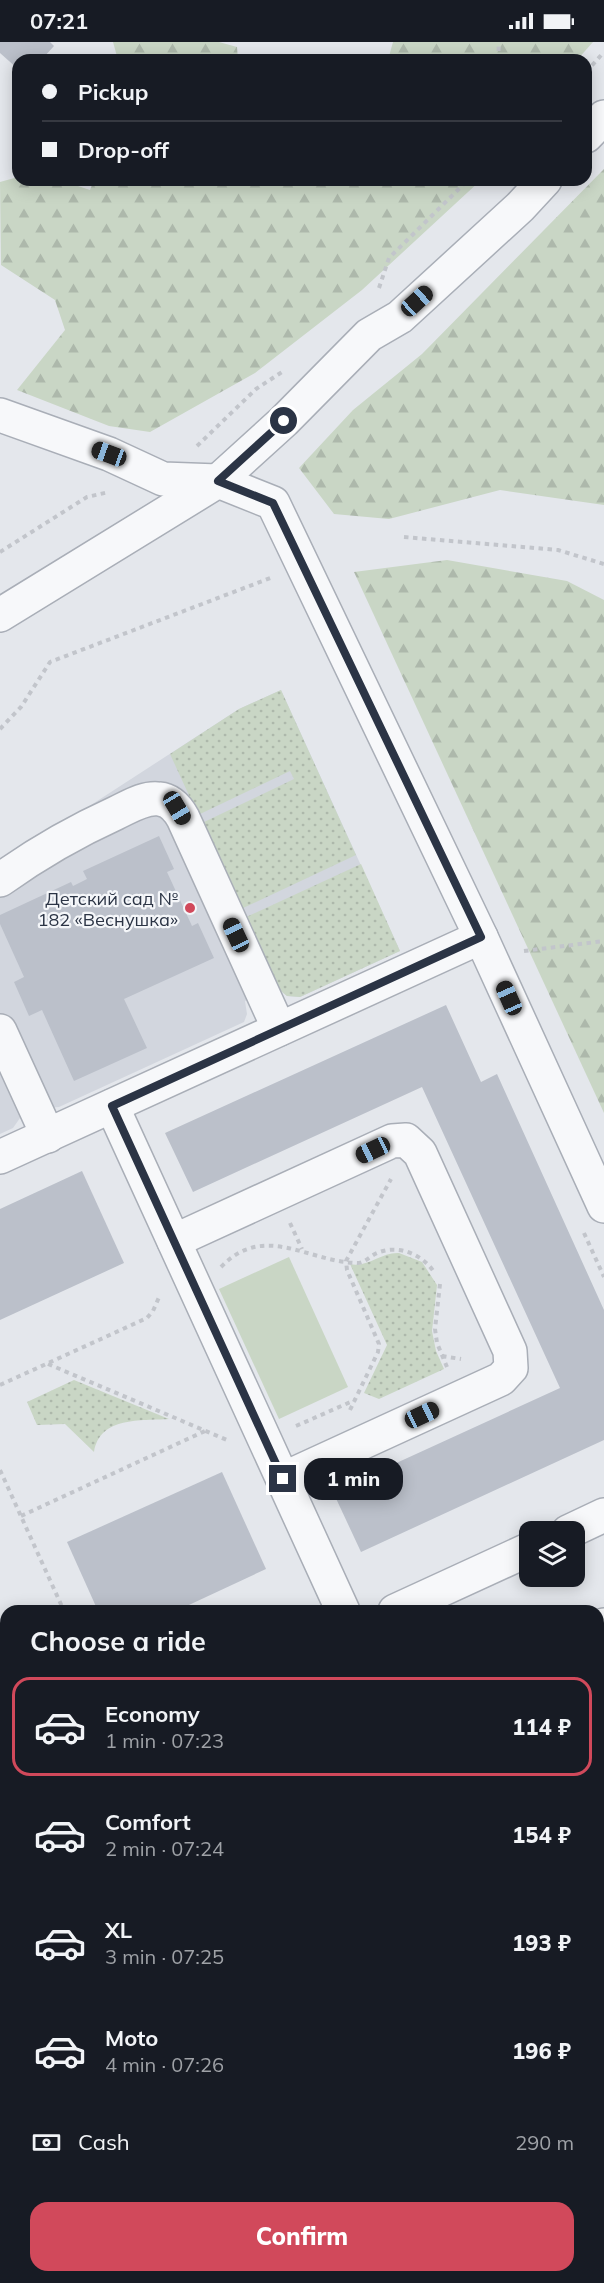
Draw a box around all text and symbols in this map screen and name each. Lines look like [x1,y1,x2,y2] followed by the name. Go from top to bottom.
[30,7,88,35] text: 07:21
[78,78,148,106] text: Pickup
[78,136,169,164] text: Drop-off
[398,282,436,320] car
[270,407,297,434] route start
[89,439,129,469] car
[160,788,194,828] car
[38,887,178,931] place label: Детский сад № 182 «Веснушка»
[183,901,197,915] marker: Детский сад № 182 «Веснушка»
[220,915,252,955] car
[493,978,525,1018] car
[353,1134,393,1166] car
[402,1399,442,1431] car
[304,1458,403,1500] callout: 1 min
[269,1465,296,1492] route end
[327,1466,380,1491] text: 1 min
[519,1521,585,1587] map controls
[519,1521,585,1587] button: layers
[30,1624,206,1658] text: Choose a ride
[33,1700,87,1754] icon: car
[105,1700,200,1728] text: Economy
[512,1713,571,1741] text: 114 ₽
[105,1728,224,1753] text: 1 min · 07:23
[33,1808,87,1862] icon: car
[105,1808,191,1836] text: Comfort
[512,1821,571,1849] text: 154 ₽
[105,1836,224,1861] text: 2 min · 07:24
[33,1916,87,1970] icon: car
[105,1916,132,1944] text: XL
[512,1929,571,1957] text: 193 ₽
[105,1944,224,1969] text: 3 min · 07:25
[33,2024,87,2078] icon: car
[105,2024,158,2052] text: Moto
[512,2037,571,2065] text: 196 ₽
[105,2052,224,2077] text: 4 min · 07:26
[30,2126,63,2159] icon: cash
[78,2128,130,2156] text: Cash
[515,2130,574,2155] text: 290 m
[30,2202,574,2271] button: Confirm

